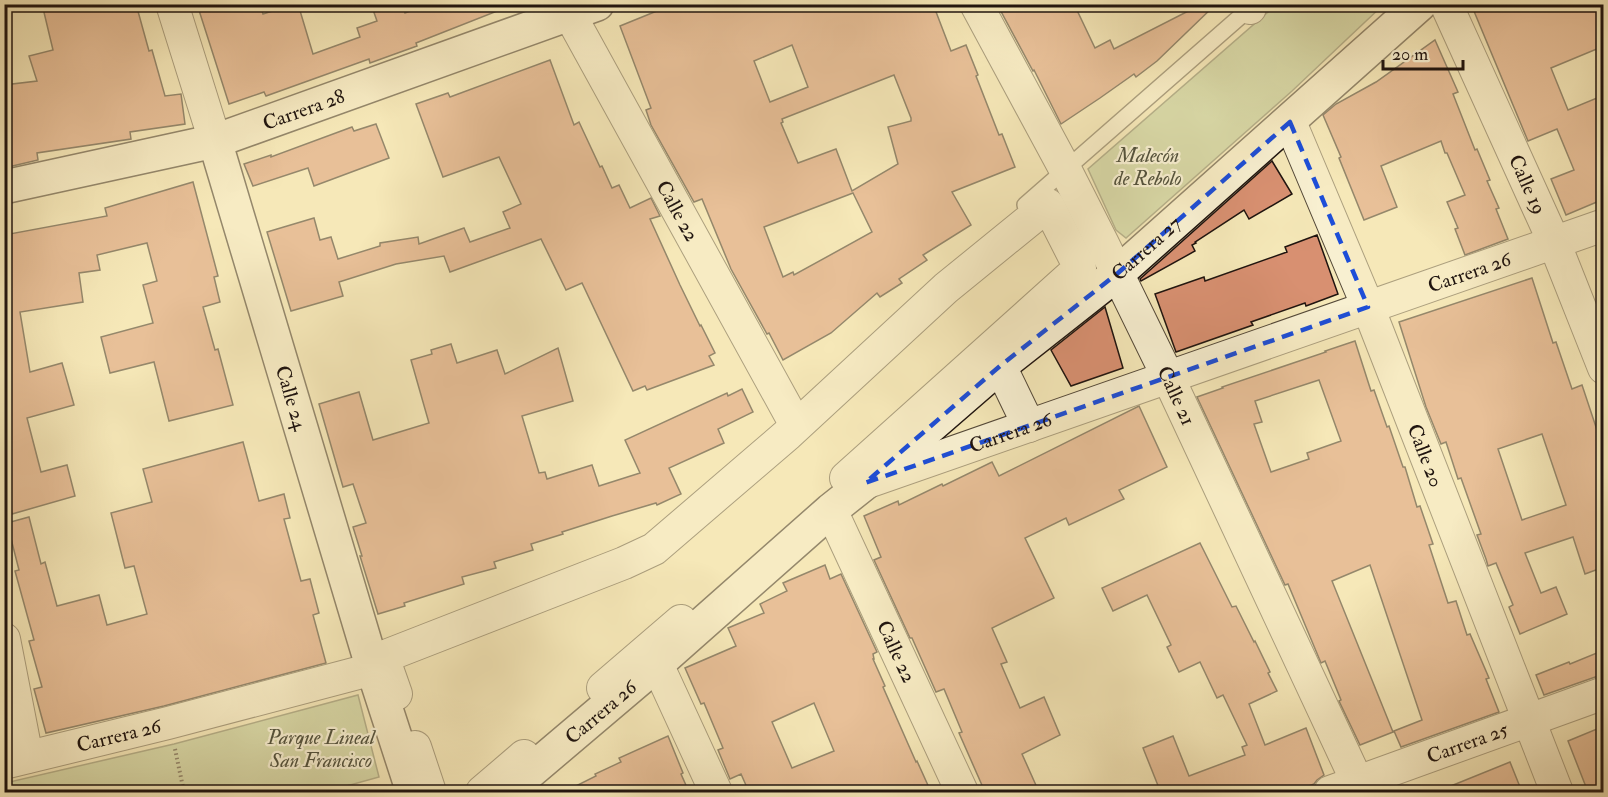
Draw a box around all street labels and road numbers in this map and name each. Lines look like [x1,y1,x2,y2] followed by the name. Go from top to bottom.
[259,83,348,135] street label: Carrera 28
[1503,150,1552,218] street label: Calle 19
[651,176,705,246] street label: Calle 22
[1106,210,1186,286] street label: Carrera 27
[1424,246,1515,298] street label: Carrera 26
[270,362,314,434] street label: Calle 24
[1152,362,1201,429] street label: Calle 21
[966,406,1056,458] street label: Carrera 26
[1402,420,1449,491] street label: Calle 20
[872,616,922,687] street label: Calle 22
[560,674,642,749] street label: Carrera 26
[74,712,164,757] street label: Carrera 26
[1423,716,1512,769] street label: Carrera 25

